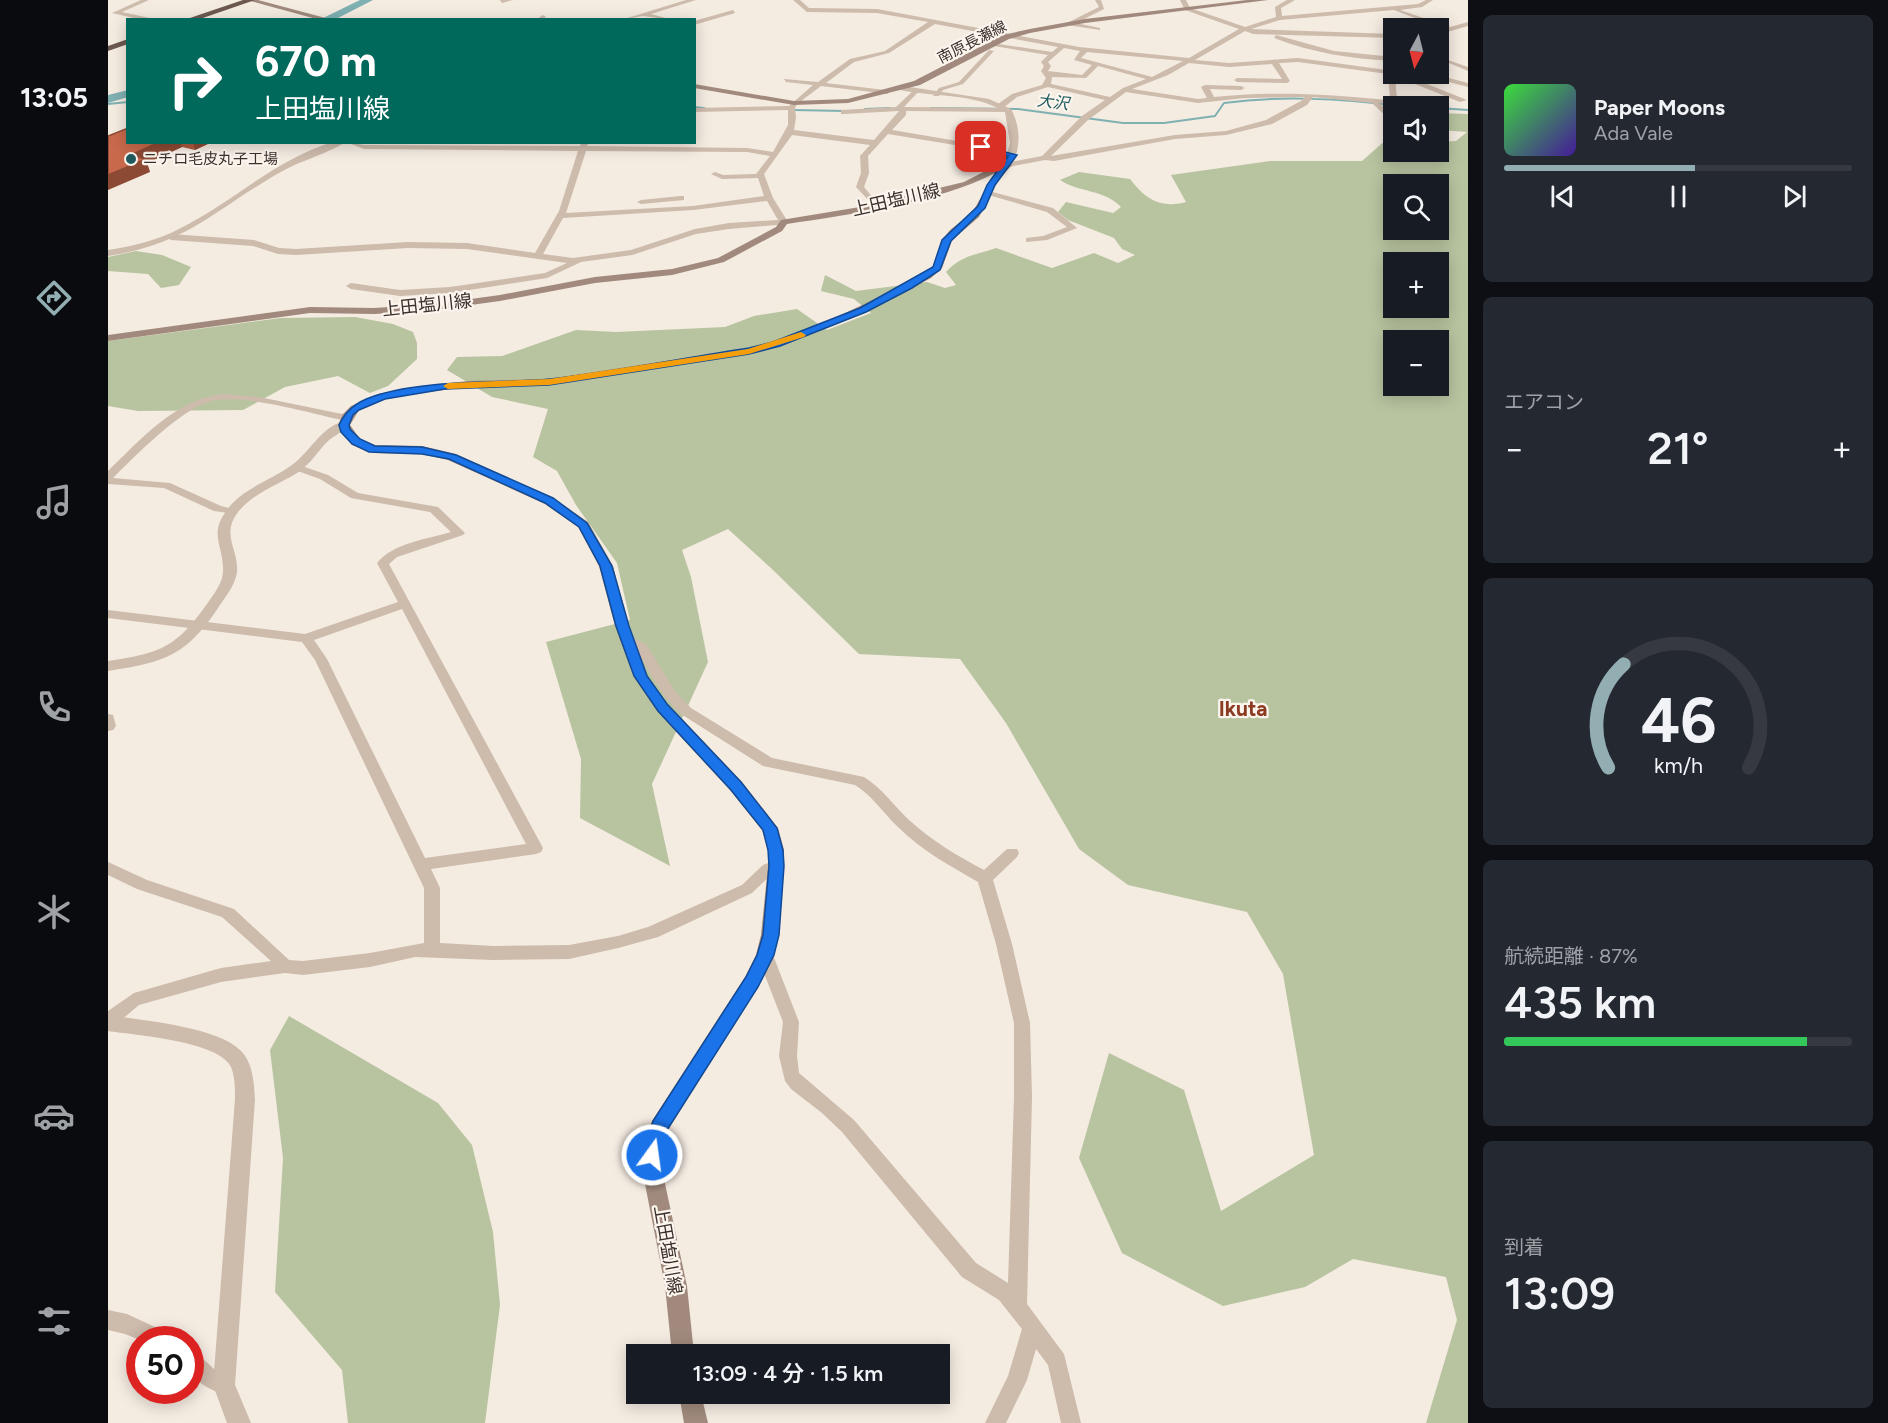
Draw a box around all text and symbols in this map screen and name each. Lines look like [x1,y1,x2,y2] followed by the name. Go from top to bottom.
[934,17,1010,67] street label: 南原長瀬線
[1383,18,1449,84] north arrow
[1383,18,1449,396] map controls
[255,36,377,87] text: 670 m
[156,42,234,120] icon: right
[20,81,88,114] text: 13:05
[1036,91,1072,114] water label: 大沢
[255,92,390,125] text: 上田塩川線
[1594,94,1725,121] text: Paper Moons
[1383,96,1449,162] button: sound
[955,121,1006,172] pin
[1594,121,1673,145] text: Ada Vale
[964,130,997,163] icon: arrive
[143,150,278,168] place label: ニチロ毛皮丸子工場
[124,152,138,166] marker: ニチロ毛皮丸子工場
[1383,174,1449,240] button: search
[850,179,942,221] street label: 上田塩川線
[1546,180,1579,213] icon: previous
[1662,180,1695,213] icon: pause
[1778,180,1811,213] icon: next
[1383,252,1449,318] button: +
[33,277,75,319] icon: directions
[381,289,473,321] street label: 上田塩川線
[1383,330,1449,396] button: −
[1504,390,1584,414] text: エアコン
[1647,421,1709,475] text: 21°
[1504,429,1525,468] text: −
[1831,429,1852,468] text: +
[33,481,75,523] icon: music
[1640,684,1716,759] text: 46
[33,686,75,728] icon: phone
[1219,696,1267,721] district label: Ikuta
[1654,754,1702,779] text: km/h
[33,891,75,933] icon: climate
[1504,944,1638,968] text: 航続距離 · 87%
[1504,975,1656,1029] text: 435 km
[33,1095,75,1137] icon: car
[620,1123,684,1187] position arrow
[649,1204,687,1296] street label: 上田塩川線
[1504,1235,1544,1259] text: 到着
[1504,1266,1615,1320] text: 13:09
[33,1300,75,1342] icon: filters
[126,1326,204,1404] speed limit sign: 50
[693,1360,883,1387] text: 13:09 · 4 分 · 1.5 km

